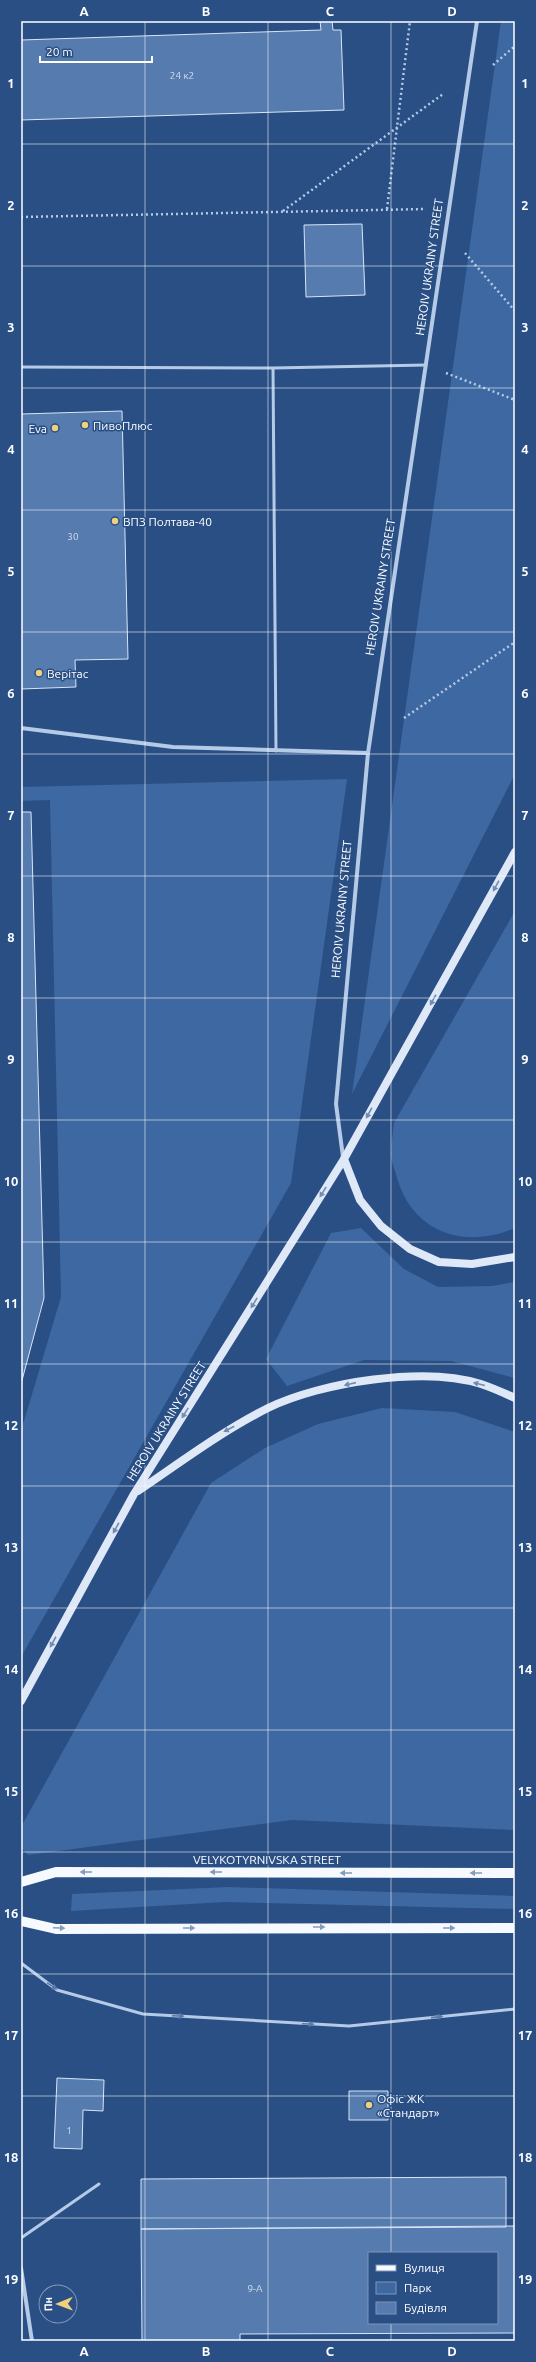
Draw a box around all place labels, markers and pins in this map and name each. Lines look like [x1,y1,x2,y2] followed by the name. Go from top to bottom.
[93,419,153,432] place label: ПивоПлюс
[80,420,90,430] marker: ПивоПлюс
[28,422,47,435] place label: Eva
[50,423,60,433] marker: Eva
[123,515,212,528] place label: ВПЗ Полтава-40
[110,516,120,526] marker: ВПЗ Полтава-40
[47,667,89,680] place label: Верітас
[34,668,44,678] marker: Верітас
[377,2092,440,2119] place label: Офіс ЖК «Стандарт»
[364,2100,374,2110] marker: Офіс ЖК «Стандарт»

